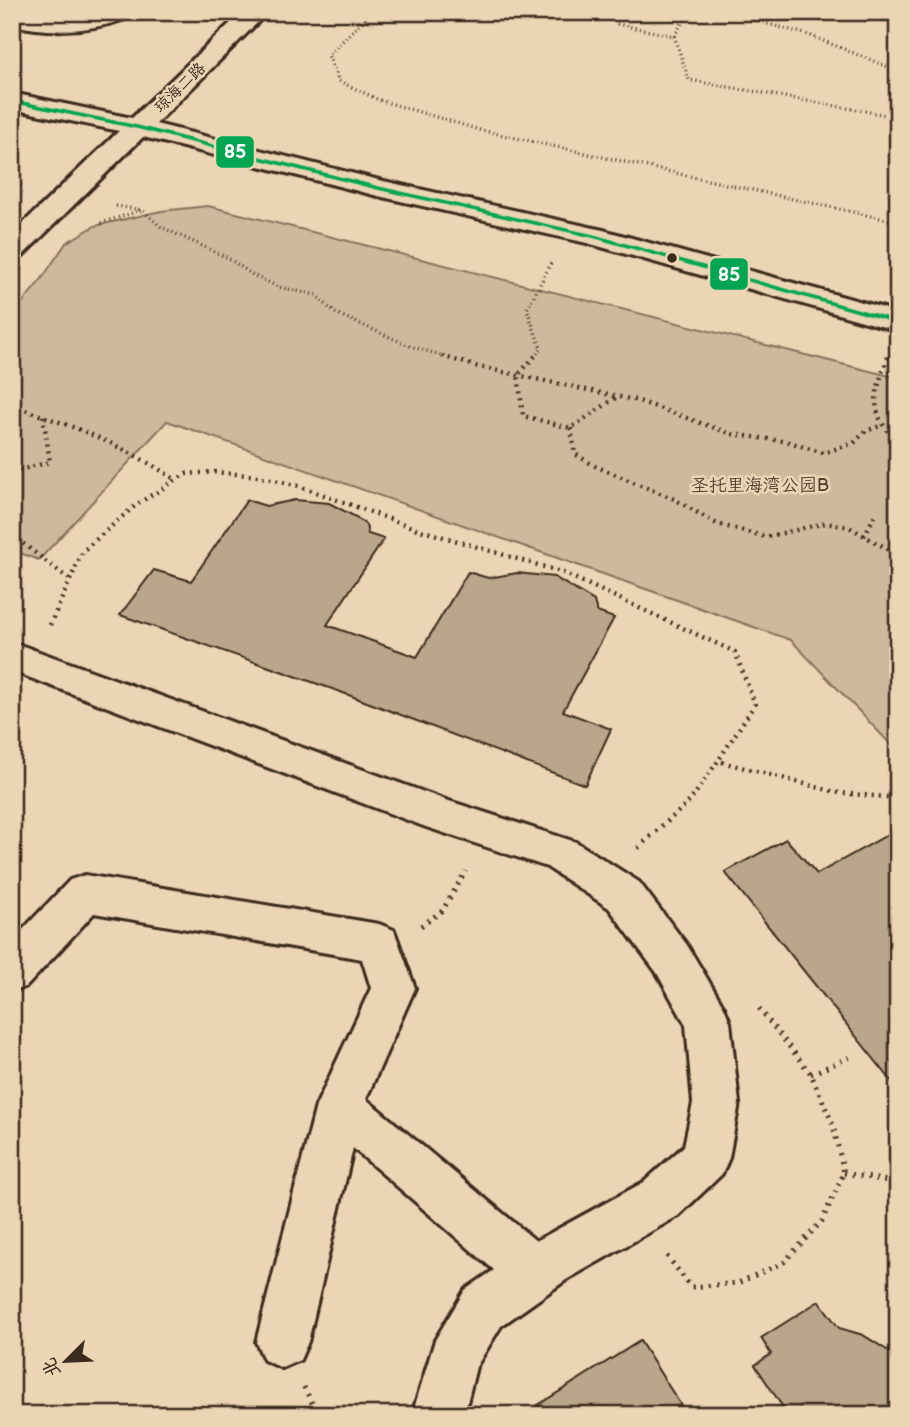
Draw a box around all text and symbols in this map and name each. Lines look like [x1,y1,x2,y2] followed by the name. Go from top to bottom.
[150,59,210,117] street label: 琼海二路
[215,135,255,169] line badge: 85
[224,141,246,164] text: 85
[665,251,679,265] unlabelled marker
[709,257,749,291] line badge: 85
[718,264,740,287] text: 85
[691,475,829,496] park label: 圣托里海湾公园B
[32,1326,102,1396] north arrow
[37,1354,66,1381] text: 北

